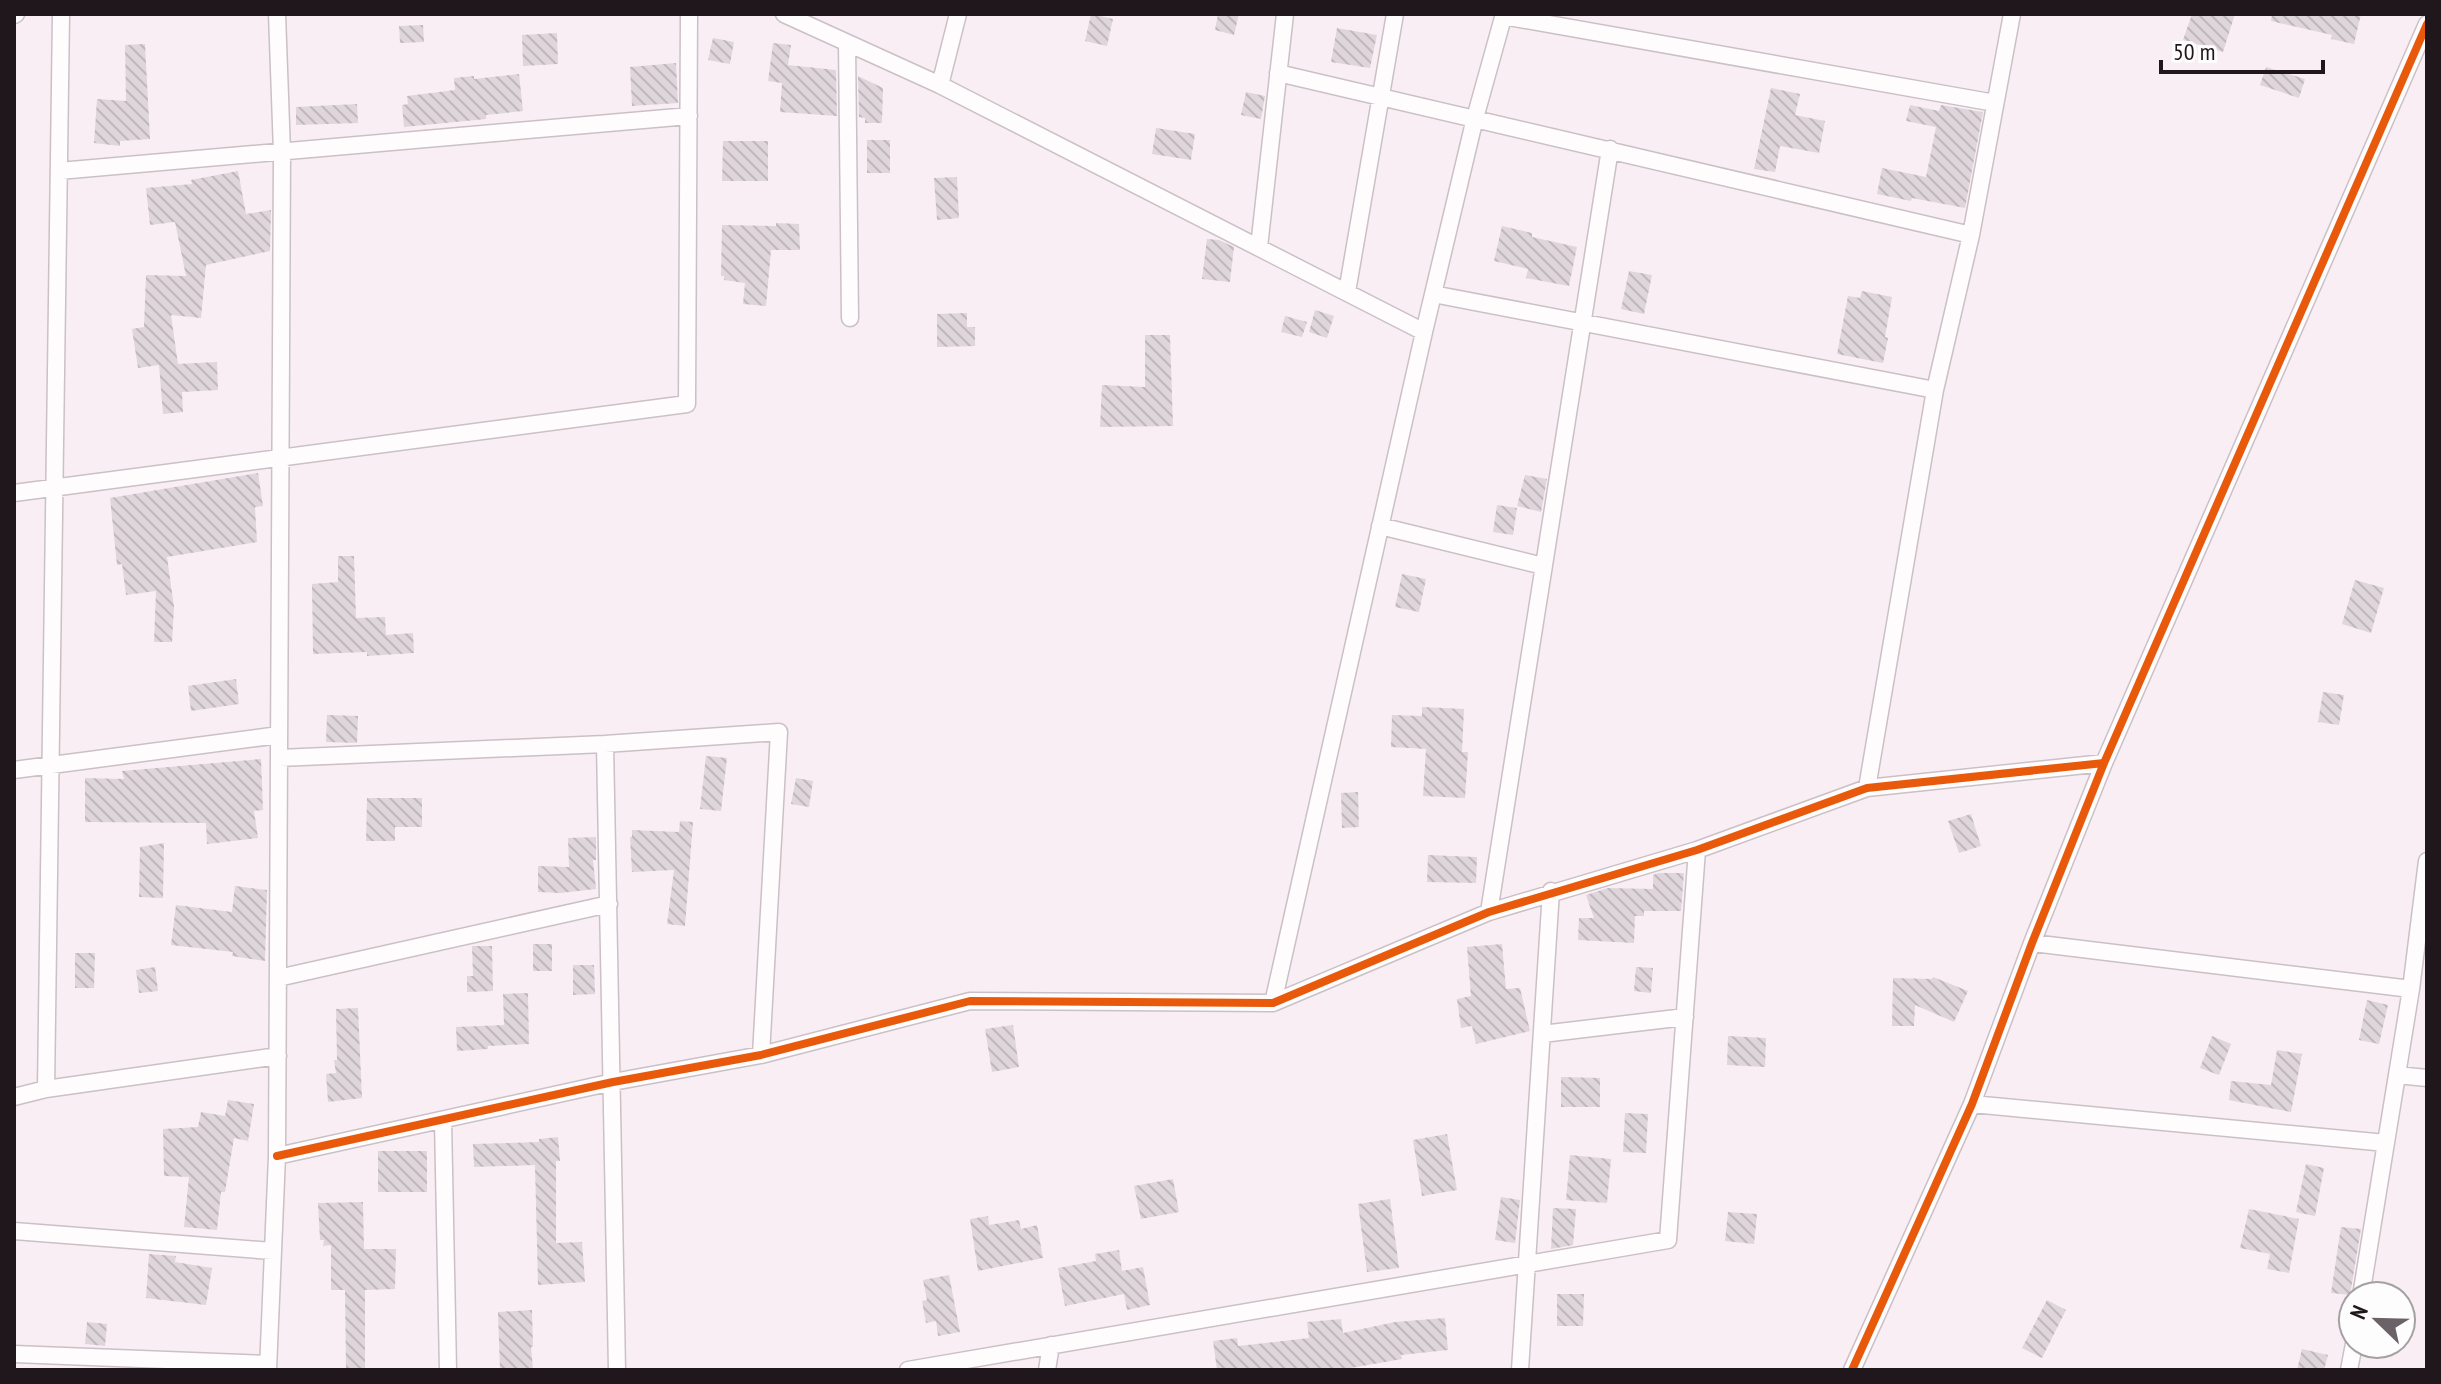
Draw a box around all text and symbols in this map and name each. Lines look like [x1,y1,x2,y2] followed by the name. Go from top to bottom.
[2161,24,2323,74] scale bar
[2173,36,2215,67] text: 50 m
[2337,1280,2417,1360] north arrow
[2343,1301,2374,1323] text: N

